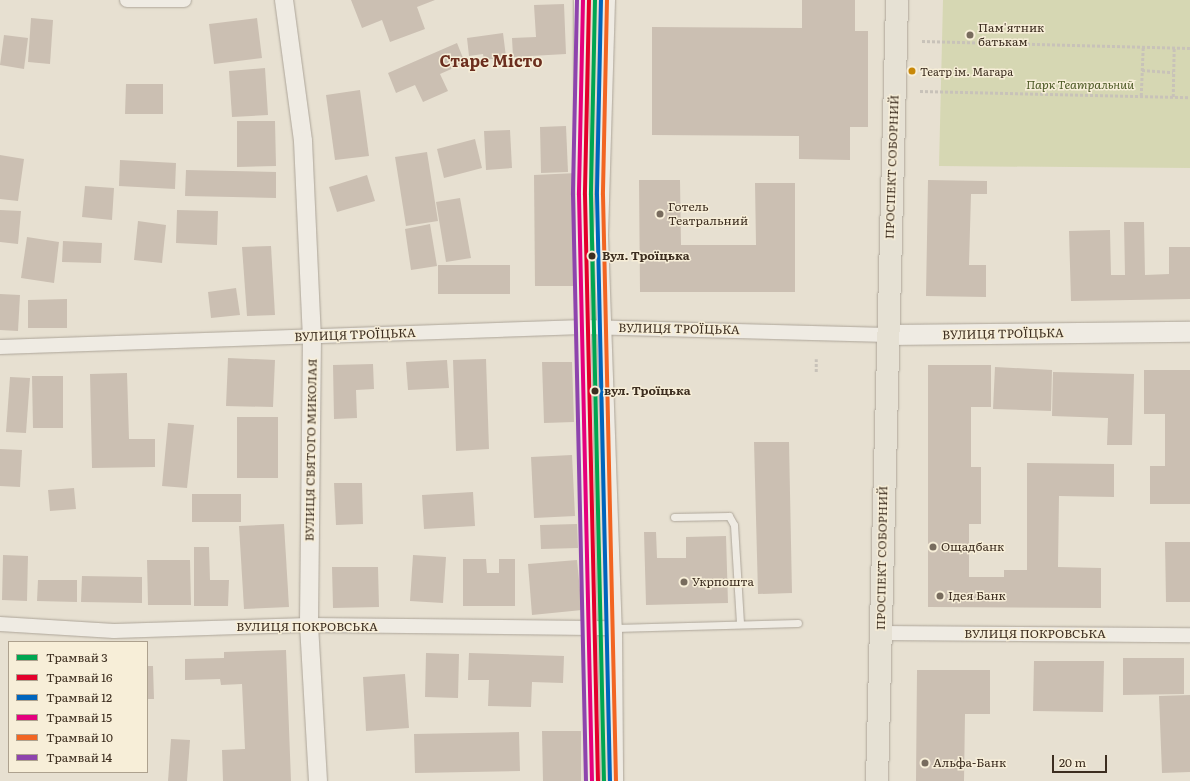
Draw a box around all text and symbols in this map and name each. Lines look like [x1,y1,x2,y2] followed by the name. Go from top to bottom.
[978,21,1044,49] place label: Пам'ятник батькам
[965,30,975,40] marker: Пам'ятник батькам
[440,50,542,70] district label: Старе Місто
[920,64,1013,78] place label: Театр ім. Магара
[907,66,917,76] marker: Театр ім. Магара
[1026,78,1134,92] park label: Парк Театральний
[882,95,902,239] street label: ПРОСПЕКТ СОБОРНИЙ
[668,200,748,228] place label: Готель Театральний
[655,209,665,219] marker: Готель Театральний
[585,249,599,263] marker: Вул. Троїцька
[602,249,690,263] place label: Вул. Троїцька
[618,321,740,337] street label: ВУЛИЦЯ ТРОЇЦЬКА
[294,326,416,344] street label: ВУЛИЦЯ ТРОЇЦЬКА
[942,326,1064,342] street label: ВУЛИЦЯ ТРОЇЦЬКА
[302,359,320,541] street label: ВУЛИЦЯ СВЯТОГО МИКОЛАЯ
[588,384,602,398] marker: вул. Троїцька
[604,384,691,398] place label: вул. Троїцька
[874,486,890,630] street label: ПРОСПЕКТ СОБОРНИЙ
[941,540,1004,554] place label: Ощадбанк
[928,542,938,552] marker: Ощадбанк
[692,575,754,589] place label: Укрпошта
[679,577,689,587] marker: Укрпошта
[948,589,1006,603] place label: Ідея Банк
[935,591,945,601] marker: Ідея Банк
[236,620,378,634] street label: ВУЛИЦЯ ПОКРОВСЬКА
[964,627,1106,641] street label: ВУЛИЦЯ ПОКРОВСЬКА
[8,641,148,773] legend
[46,648,108,666] text: Трамвай 3
[46,668,113,686] text: Трамвай 16
[46,688,112,706] text: Трамвай 12
[46,708,112,726] text: Трамвай 15
[46,728,113,746] text: Трамвай 10
[1054,747,1109,773] scale bar
[46,748,112,766] text: Трамвай 14
[1059,753,1086,771] text: 20 m
[933,756,1006,770] place label: Альфа-Банк
[920,758,930,768] marker: Альфа-Банк

